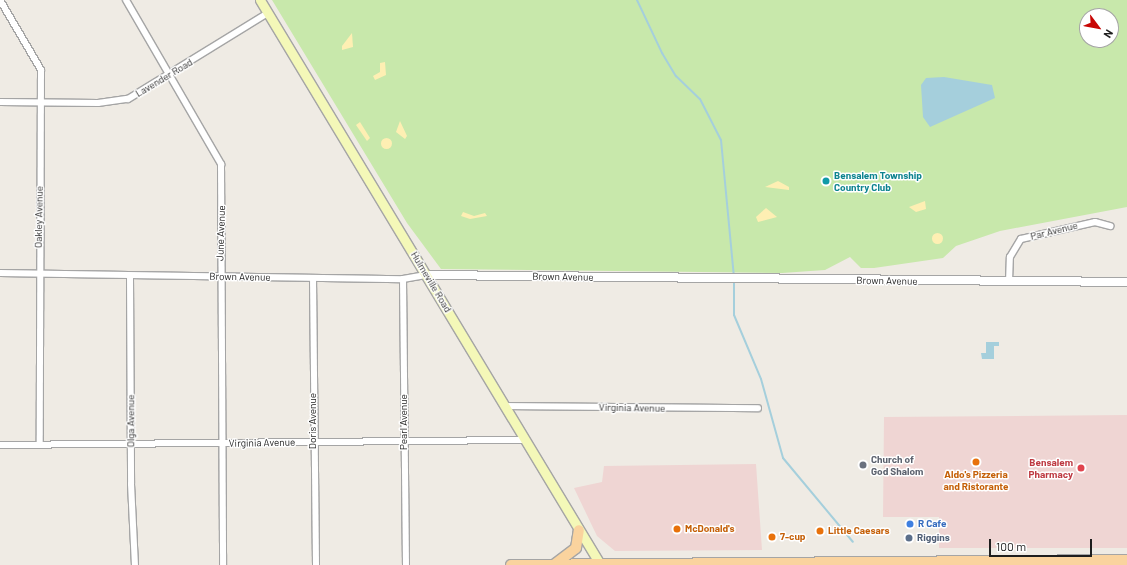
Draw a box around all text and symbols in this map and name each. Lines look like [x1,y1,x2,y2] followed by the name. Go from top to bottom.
[1079,8,1119,48] north arrow
[1101,28,1116,41] text: N
[133,56,195,100] street label: Lavender Road
[834,169,922,192] place label: Bensalem Township Country Club
[821,176,831,186] marker: Bensalem Township Country Club
[32,186,46,248] street label: Oakley Avenue
[214,205,228,261] street label: June Avenue
[1029,219,1079,243] street label: Par Avenue
[408,249,454,315] street label: Hulmeville Road
[209,270,271,284] street label: Brown Avenue
[532,270,594,284] street label: Brown Avenue
[856,274,918,288] street label: Brown Avenue
[307,393,319,449] street label: Doris Avenue
[398,394,410,450] street label: Pearl Avenue
[125,395,137,447] street label: Olga Avenue
[599,401,665,415] street label: Virginia Avenue
[229,436,295,450] street label: Virginia Avenue
[871,453,923,476] place label: Church of God Shalom
[1029,456,1073,480] place label: Bensalem Pharmacy
[971,457,981,467] marker: Aldo's Pizzeria and Ristorante
[858,460,868,470] marker: Church of God Shalom
[1076,463,1086,473] marker: Bensalem Pharmacy
[943,468,1009,492] place label: Aldo's Pizzeria and Ristorante
[918,518,946,530] place label: R Cafe
[905,519,915,529] marker: R Cafe
[685,523,735,535] place label: McDonald's
[672,524,682,534] marker: McDonald's
[828,525,890,537] place label: Little Caesars
[815,526,825,536] marker: Little Caesars
[780,531,806,543] place label: 7-cup
[991,531,1094,557] scale bar
[767,532,777,542] marker: 7-cup
[917,532,950,544] place label: Riggins
[904,533,914,543] marker: Riggins
[996,539,1026,553] text: 100 m

